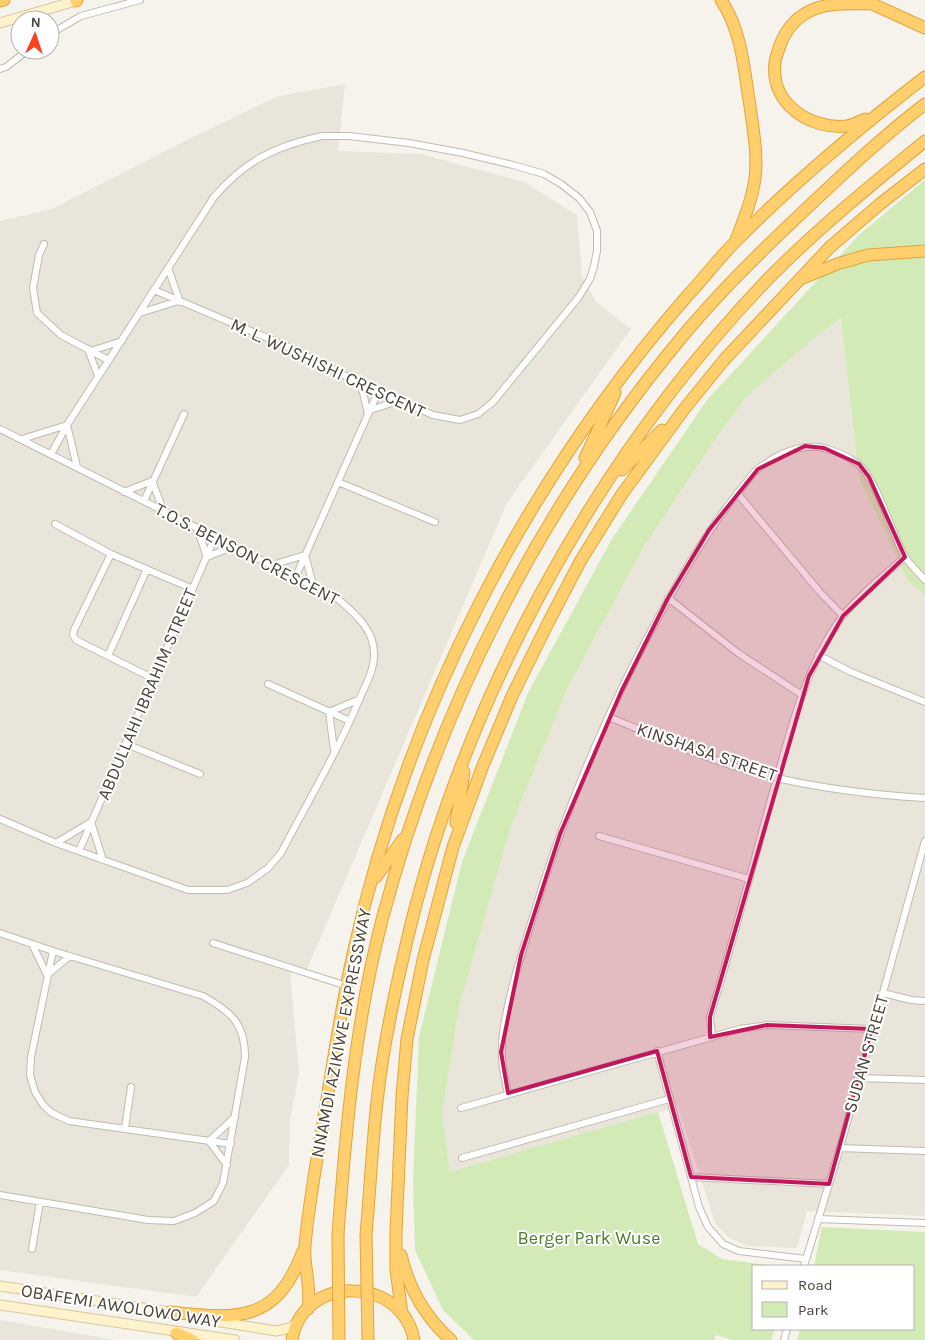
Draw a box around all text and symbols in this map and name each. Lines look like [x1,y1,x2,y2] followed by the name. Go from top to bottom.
[10,10,60,60] north arrow
[30,14,41,31] text: N
[227,313,429,423] street label: M. L. WUSHISHI CRESCENT
[151,498,343,610] street label: T.O.S. BENSON CRESCENT
[92,585,202,803] street label: ABDULLAHI IBRAHIM STREET
[634,718,780,786] street label: KINSHASA STREET
[306,906,376,1160] street label: NNAMDI AZIKIWE EXPRESSWAY
[839,993,893,1115] street label: SUDAN STREET
[518,1227,660,1249] park label: Berger Park Wuse
[752,1265,915,1330] legend
[798,1276,833,1294] text: Road
[19,1279,223,1333] street label: OBAFEMI AWOLOWO WAY
[798,1301,828,1319] text: Park

